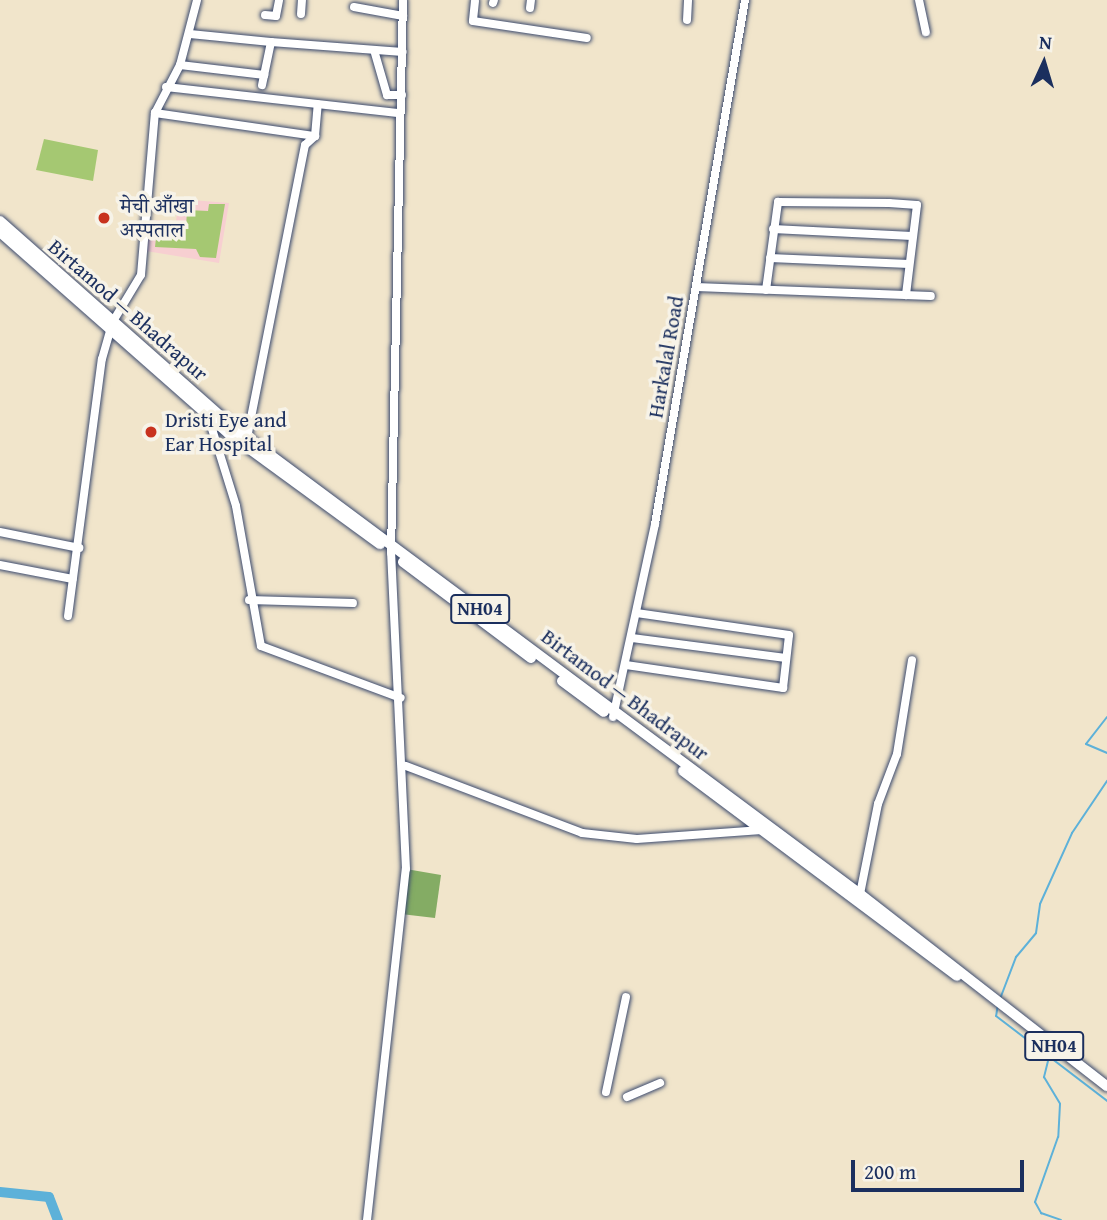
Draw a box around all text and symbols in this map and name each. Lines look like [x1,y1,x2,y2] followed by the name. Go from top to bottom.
[1009,28,1079,98] north arrow
[1038,28,1053,56] text: N
[120,193,194,243] place label: मेची आँखा अस्पताल
[94,208,114,228] marker: मेची आँखा अस्पताल
[43,234,213,386] street label: Birtamod — Bhadrapur
[643,294,689,420] street label: Harkalal Road
[165,407,287,457] place label: Dristi Eye and Ear Hospital
[143,424,159,440] marker: Dristi Eye and Ear Hospital
[448,594,512,624] road number: NH04
[536,624,714,766] street label: Birtamod — Bhadrapur
[1023,1030,1086,1062] road number: NH04
[855,1146,1028,1190] scale bar
[864,1156,916,1187] text: 200 m

